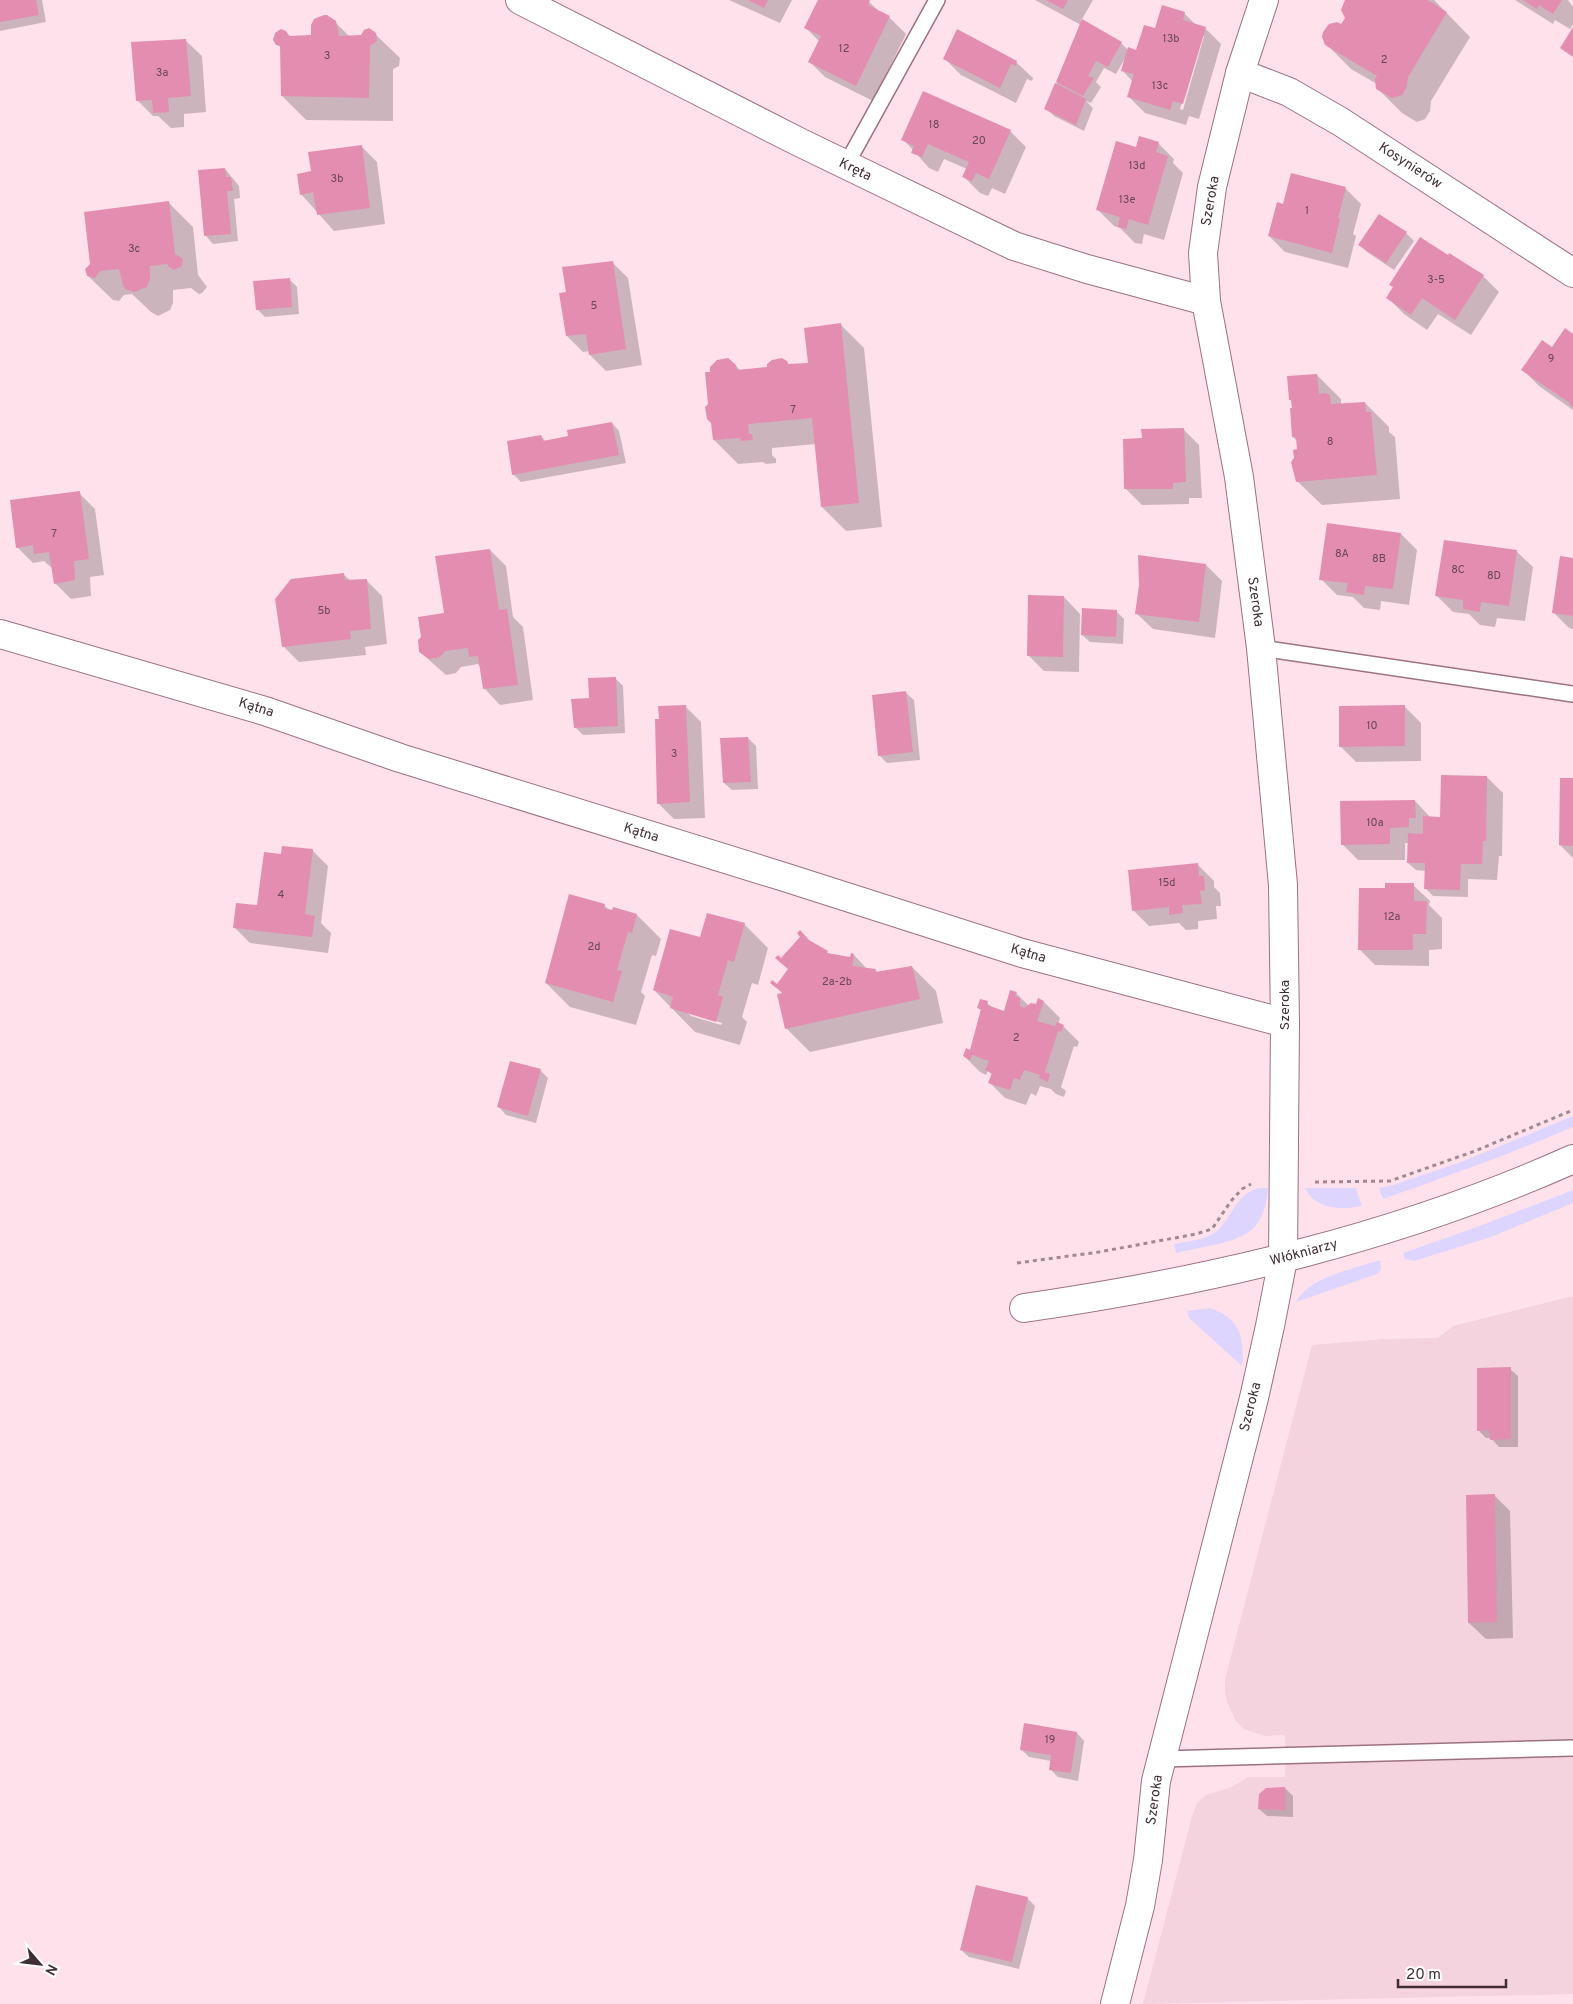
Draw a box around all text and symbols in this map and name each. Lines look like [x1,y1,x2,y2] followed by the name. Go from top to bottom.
[1163,32,1179,46] house number: 13b
[839,42,849,56] house number: 12
[324,49,330,63] house number: 3
[1381,53,1387,67] house number: 2
[156,66,168,80] house number: 3a
[1152,79,1168,93] house number: 13c
[929,118,939,132] house number: 18
[972,134,986,148] house number: 20
[1375,139,1445,193] street label: Kosynierów
[836,155,874,185] street label: Kręta
[1128,159,1146,173] house number: 13d
[331,172,343,186] house number: 3b
[1198,175,1224,227] street label: Szeroka
[1119,193,1135,207] house number: 13e
[1305,204,1309,218] house number: 1
[128,242,140,256] house number: 3c
[1427,273,1445,287] house number: 3-5
[591,299,598,313] house number: 5
[1548,352,1554,366] house number: 9
[790,403,796,417] house number: 7
[1327,435,1333,449] house number: 8
[51,527,57,541] house number: 7
[1335,547,1349,561] house number: 8A
[1372,552,1386,566] house number: 8B
[1451,563,1465,577] house number: 8C
[1487,569,1501,583] house number: 8D
[1243,576,1267,628] street label: Szeroka
[317,604,331,618] house number: 5b
[236,695,276,721] street label: Kątna
[1366,719,1378,733] house number: 10
[671,747,677,761] house number: 3
[1367,816,1384,830] house number: 10a
[621,820,661,846] street label: Kątna
[1158,876,1176,890] house number: 15d
[278,888,285,902] house number: 4
[1384,910,1401,924] house number: 12a
[588,940,600,954] house number: 2d
[1008,941,1048,967] street label: Kątna
[822,975,852,989] house number: 2a-2b
[1277,980,1294,1030] street label: Szeroka
[1013,1031,1019,1045] house number: 2
[1268,1236,1340,1270] street label: Włókniarzy
[1237,1381,1265,1433] street label: Szeroka
[1045,1733,1055,1747] house number: 19
[1143,1774,1167,1826] street label: Szeroka
[15,1939,65,1989] north arrow
[1398,1956,1506,1988] scale bar
[40,1961,60,1978] text: N
[1406,1966,1441,1985] text: 20 m

